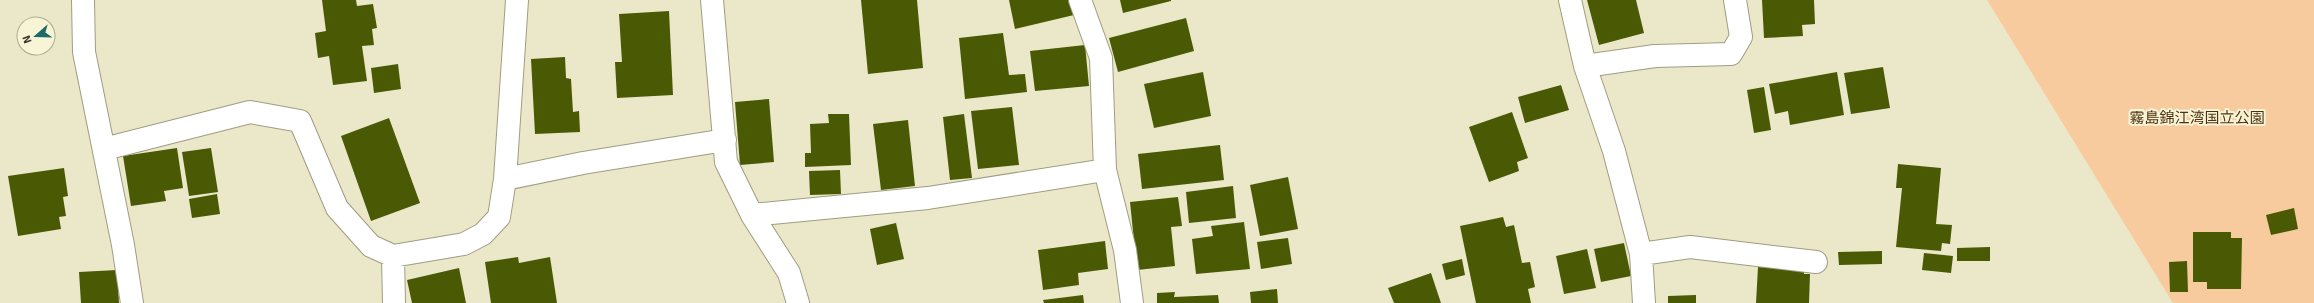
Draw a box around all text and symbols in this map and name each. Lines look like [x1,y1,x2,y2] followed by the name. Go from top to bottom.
[16,16,56,56] north arrow
[20,33,34,45] text: N
[2129,109,2265,127] park label: 霧島錦江湾国立公園

